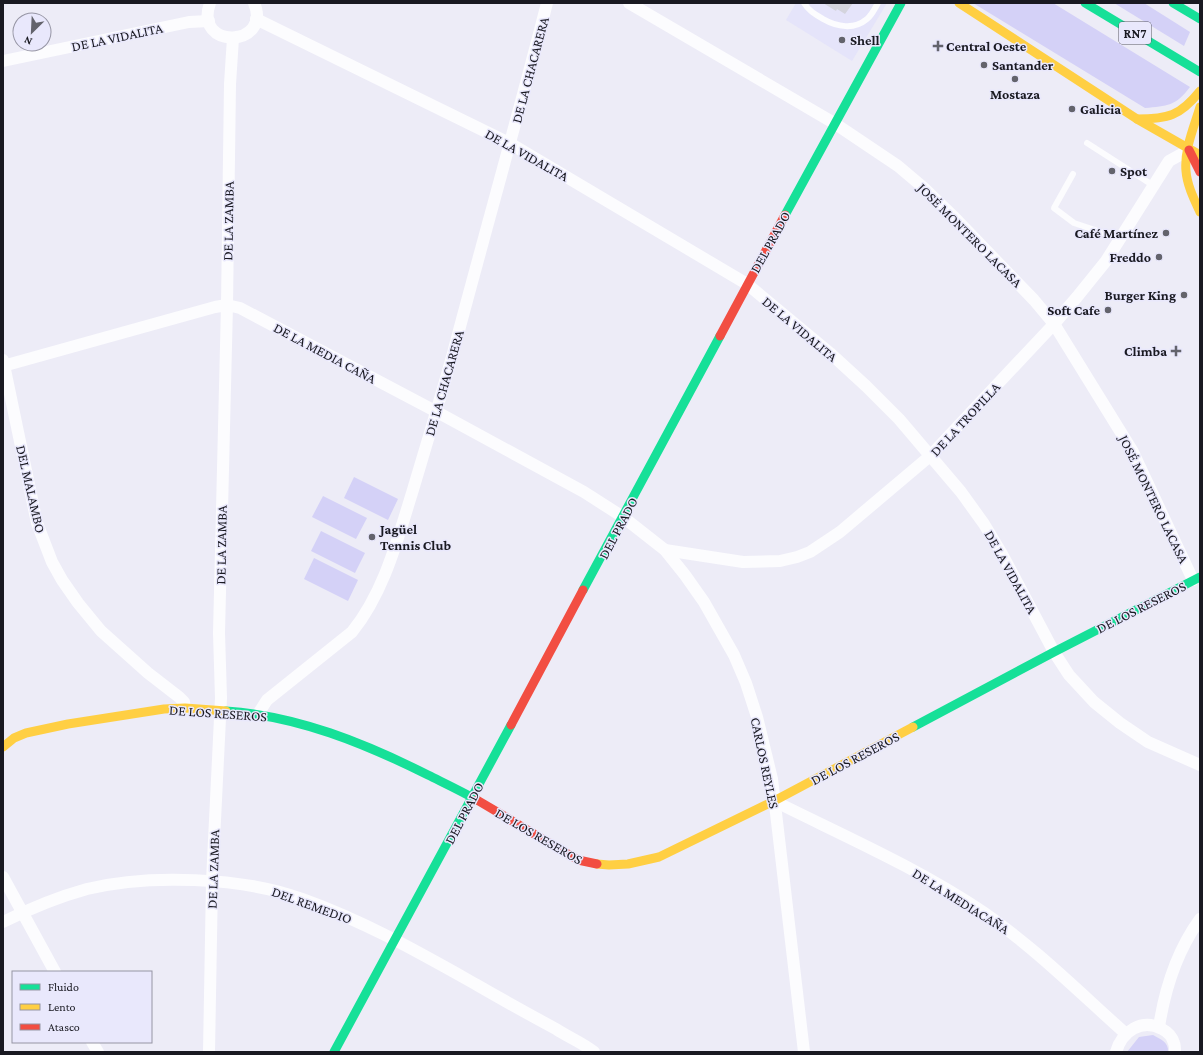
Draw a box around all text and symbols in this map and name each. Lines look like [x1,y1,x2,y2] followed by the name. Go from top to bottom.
[12,12,52,52] north arrow
[508,15,552,125] street label: DE LA CHACARERA
[70,20,164,54] street label: DE LA VIDALITA
[1119,22,1151,44] road number: RN7
[850,32,880,48] place label: Shell
[22,34,34,48] text: N
[837,35,847,45] marker: Shell
[946,38,1027,54] place label: Central Oeste
[933,41,943,51] marker: Central Oeste
[992,57,1054,73] place label: Santander
[979,60,989,70] marker: Santander
[1010,74,1020,84] marker: Mostaza
[990,86,1040,102] place label: Mostaza
[1080,101,1121,117] place label: Galicia
[1067,104,1077,114] marker: Galicia
[482,125,572,185] street label: DE LA VIDALITA
[1120,163,1148,179] place label: Spot
[1107,166,1117,176] marker: Spot
[913,178,1025,290] street label: JOSÉ MONTERO LACASA
[219,181,237,261] street label: DE LA ZAMBA
[747,209,793,275] street label: DEL PRADO
[1074,225,1159,241] place label: Café Martínez
[1161,228,1171,238] marker: Café Martínez
[1109,249,1151,265] place label: Freddo
[1154,252,1164,262] marker: Freddo
[1105,287,1176,303] place label: Burger King
[1179,290,1189,300] marker: Burger King
[759,293,841,365] street label: DE LA VIDALITA
[1047,302,1100,318] place label: Soft Cafe
[1103,305,1113,315] marker: Soft Cafe
[271,319,379,387] street label: DE LA MEDIA CAÑA
[421,328,467,438] street label: DE LA CHACARERA
[1124,343,1167,359] place label: Climba
[1170,345,1182,357] marker: Climba
[927,379,1003,459] street label: DE LA TROPILLA
[1115,430,1192,566] street label: JOSÉ MONTERO LACASA
[13,443,49,535] street label: DEL MALAMBO
[595,494,641,562] street label: DEL PRADO
[212,505,230,585] street label: DE LA ZAMBA
[378,521,451,553] place label: Jagüel Tennis Club
[981,527,1041,617] street label: DE LA VIDALITA
[367,532,377,542] marker: Jagüel Tennis Club
[1094,577,1189,636] street label: DE LOS RESEROS
[169,702,268,724] street label: DE LOS RESEROS
[748,716,783,811] street label: CARLOS REYLES
[808,728,902,788] street label: DE LOS RESEROS
[441,779,487,847] street label: DEL PRADO
[493,805,586,868] street label: DE LOS RESEROS
[204,829,222,909] street label: DE LA ZAMBA
[910,865,1012,937] street label: DE LA MEDIACAÑA
[270,883,354,927] street label: DEL REMEDIO
[12,971,152,1043] legend
[48,980,79,994] text: Fluido
[48,1000,76,1014] text: Lento
[48,1020,80,1034] text: Atasco

